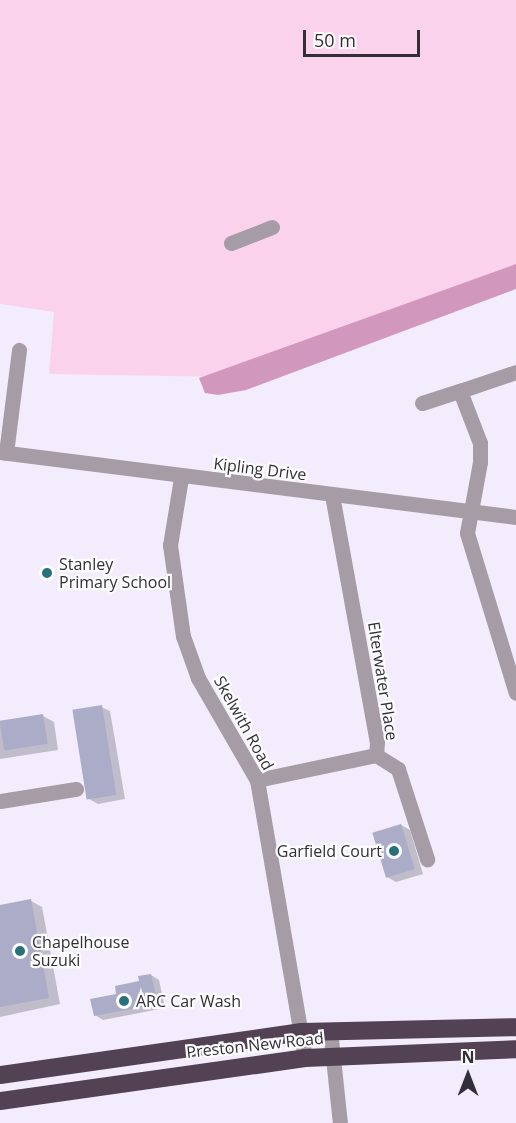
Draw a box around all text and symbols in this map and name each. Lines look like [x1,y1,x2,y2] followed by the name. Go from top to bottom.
[306,18,423,56] scale bar
[314,28,356,52] text: 50 m
[212,454,308,484] street label: Kipling Drive
[59,554,171,592] place label: Stanley Primary School
[40,566,54,580] marker: Stanley Primary School
[364,620,402,742] street label: Elterwater Place
[210,673,278,773] street label: Skelwith Road
[277,841,382,861] place label: Garfield Court
[387,844,401,858] marker: Garfield Court
[32,932,129,970] place label: Chapelhouse Suzuki
[13,944,27,958] marker: Chapelhouse Suzuki
[136,991,241,1011] place label: ARC Car Wash
[117,994,131,1008] marker: ARC Car Wash
[185,1028,325,1062] street label: Preston New Road
[438,1045,498,1105] north arrow
[461,1046,475,1068] text: N

